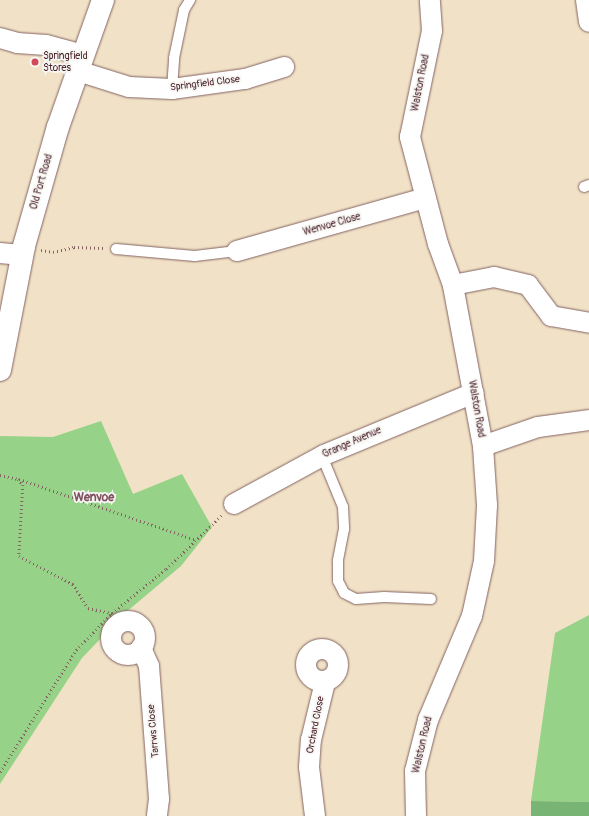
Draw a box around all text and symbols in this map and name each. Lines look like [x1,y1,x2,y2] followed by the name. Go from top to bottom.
[43,50,88,74] place label: Springfield Stores
[410,53,432,113] street label: Walston Road
[30,57,40,67] marker: Springfield Stores
[170,74,240,94] street label: Springfield Close
[28,153,56,211] street label: Old Port Road
[302,211,362,239] street label: Wenvoe Close
[465,379,487,439] street label: Walston Road
[321,425,383,461] street label: Grange Avenue
[74,491,114,505] district label: Wenvoe
[305,695,327,755] street label: Orchard Close
[146,704,162,758] street label: Tarrws Close
[411,715,435,775] street label: Walston Road

